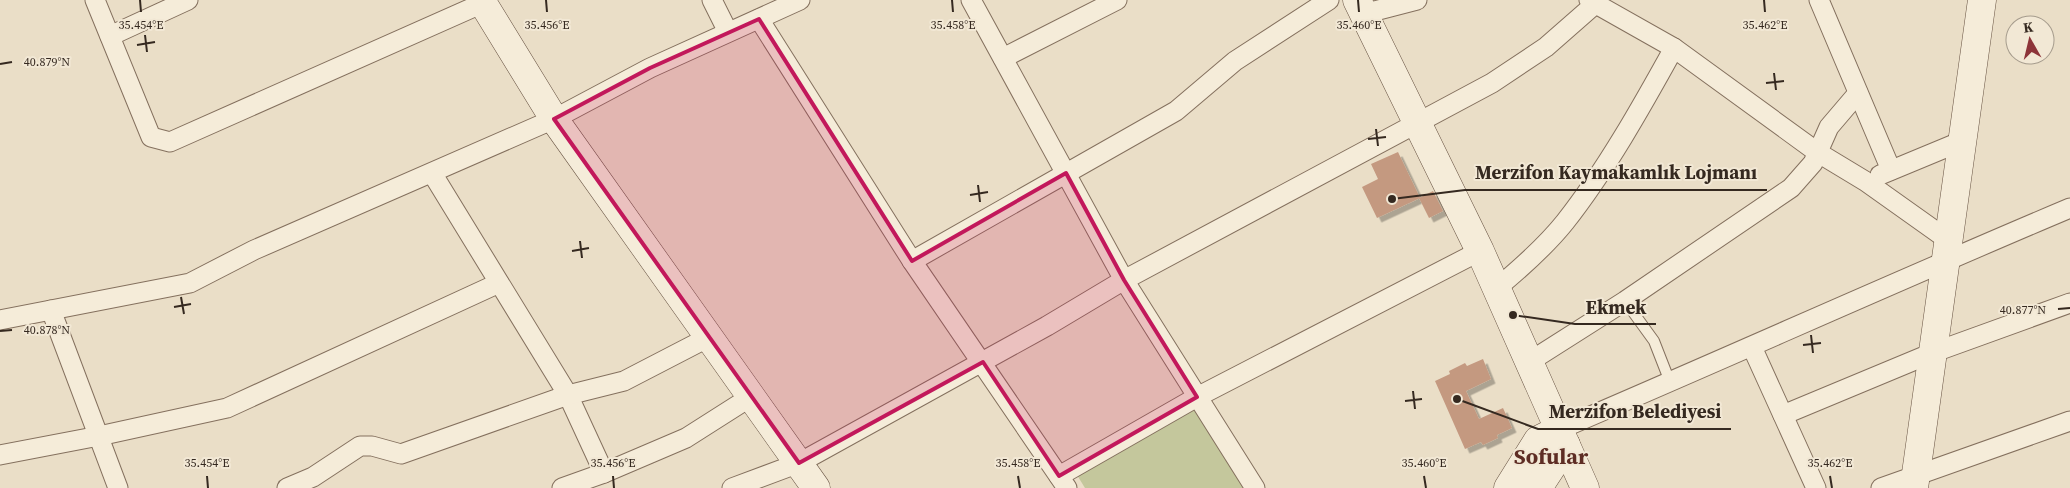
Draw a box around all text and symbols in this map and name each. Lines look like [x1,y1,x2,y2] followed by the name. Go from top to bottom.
[2005,15,2055,65] north arrow
[119,17,163,33] text: 35.454°E
[525,17,569,33] text: 35.456°E
[931,17,975,33] text: 35.458°E
[1337,17,1381,33] text: 35.460°E
[1743,17,1787,33] text: 35.462°E
[2022,17,2035,38] text: K
[24,54,70,70] text: 40.879°N
[1465,156,1767,190] callout: Merzifon Kaymakamlık Lojmanı
[1475,159,1757,185] text: Merzifon Kaymakamlık Lojmanı
[1575,290,1656,324] callout: Ekmek
[1586,294,1647,320] text: Ekmek
[2000,302,2046,318] text: 40.877°N
[24,322,70,338] text: 40.878°N
[1538,395,1731,429] callout: Merzifon Belediyesi
[1549,398,1721,424] text: Merzifon Belediyesi
[1514,441,1589,471] district label: Sofular
[185,455,229,471] text: 35.454°E
[591,455,635,471] text: 35.456°E
[996,455,1040,471] text: 35.458°E
[1402,455,1446,471] text: 35.460°E
[1808,455,1852,471] text: 35.462°E

